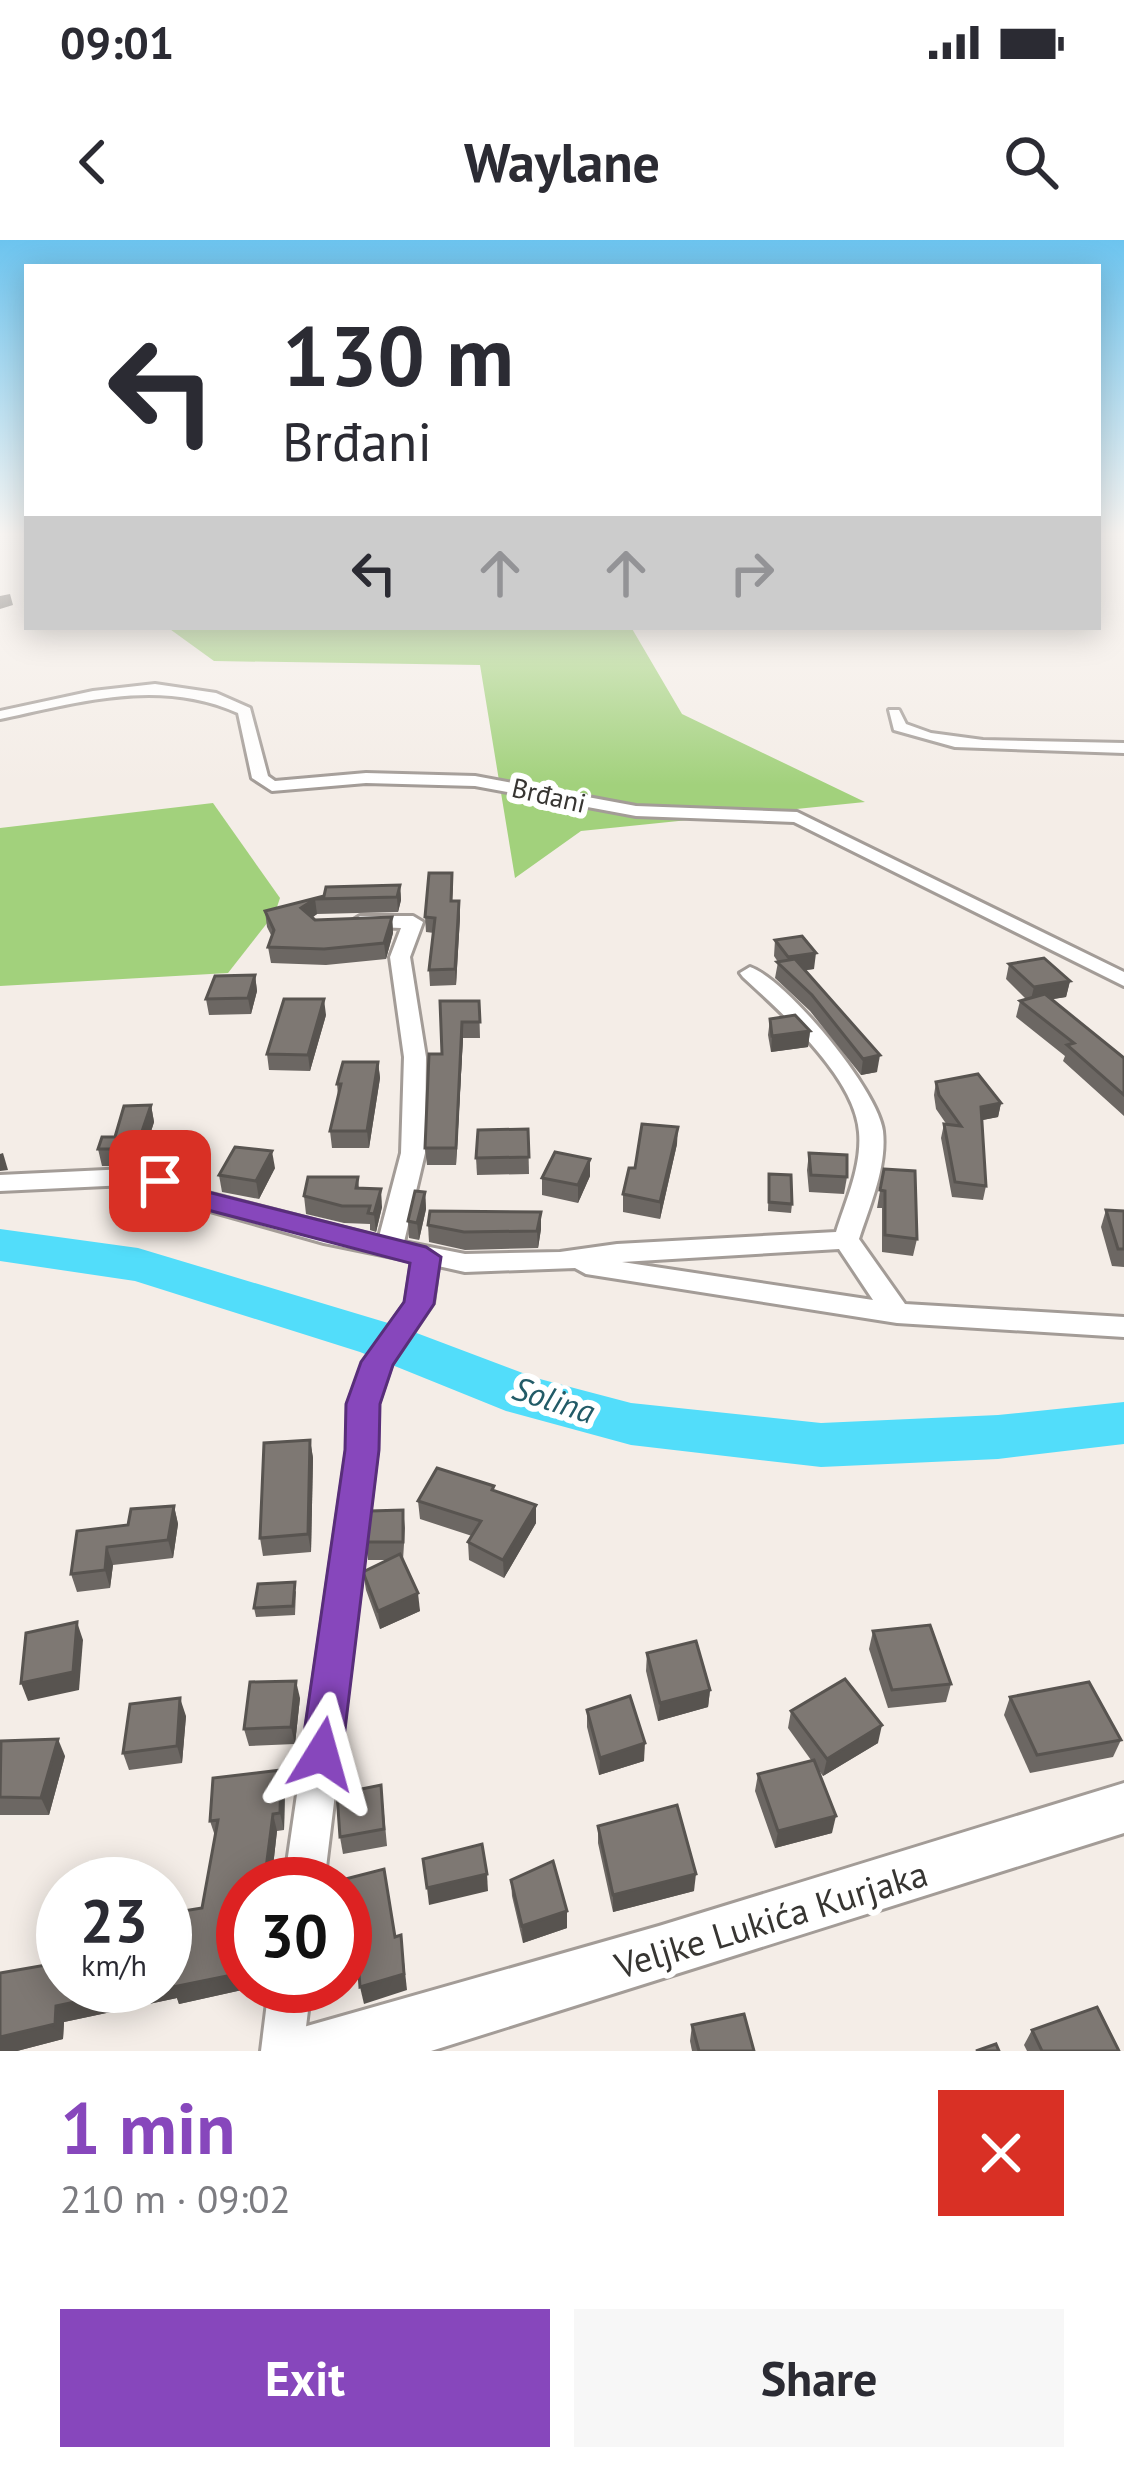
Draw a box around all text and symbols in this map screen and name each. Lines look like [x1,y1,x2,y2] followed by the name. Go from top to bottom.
[60,13,174,71] text: 09:01
[464,127,660,197] text: Waylane
[60,129,126,195] icon: back
[998,129,1064,195] icon: search
[282,300,514,409] text: 130 m
[84,312,240,468] icon: left
[282,406,432,476] text: Brđani
[341,540,407,606] icon: left
[467,540,533,606] icon: ahead
[593,540,659,606] icon: ahead
[719,540,785,606] icon: right
[509,770,589,820] street label: Brđani
[109,1130,211,1232] pin
[127,1148,193,1214] icon: arrive
[507,1366,601,1432] water label: Solina
[259,1691,385,1817] position arrow
[608,1849,933,1989] street label: Veljke Lukića Kurjaka
[216,1857,372,2013] speed limit sign: 30
[80,1881,148,1959] text: 23
[81,1945,147,1984] text: km/h
[60,2081,236,2174] text: 1 min
[938,2090,1064,2216] button: close
[60,2173,291,2224] text: 210 m · 09:02
[60,2309,550,2447] button: Exit
[574,2309,1064,2447] button: Share

